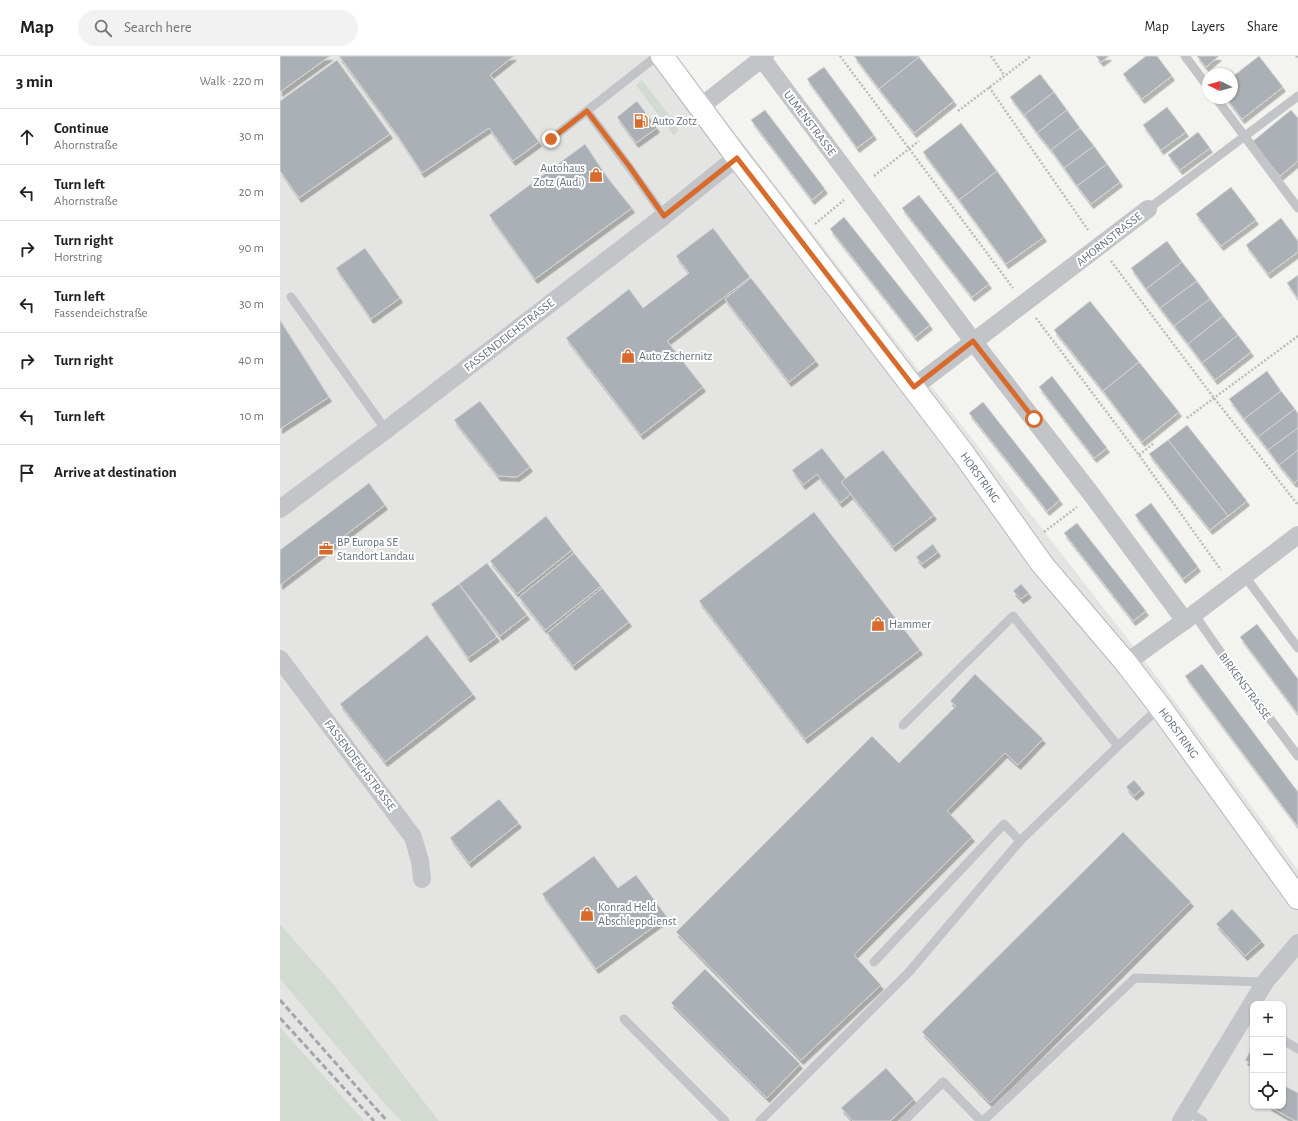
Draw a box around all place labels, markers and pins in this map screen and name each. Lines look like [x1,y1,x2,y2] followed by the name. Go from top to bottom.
[633,113,649,129] fuel station icon: Auto Zotz
[652,115,697,127] place label: Auto Zotz
[533,162,585,188] place label: Autohaus Zotz (Audi)
[588,167,604,183] shop icon: Autohaus Zotz (Audi)
[620,348,636,364] shop icon: Auto Zschernitz
[639,350,712,362] place label: Auto Zschernitz
[337,536,414,562] place label: BP Europa SE Standort Landau
[318,541,334,557] office icon: BP Europa SE Standort Landau
[870,616,886,632] shop icon: Hammer
[889,618,931,630] place label: Hammer
[598,901,676,927] place label: Konrad Held Abschleppdienst
[579,906,595,922] shop icon: Konrad Held Abschleppdienst

